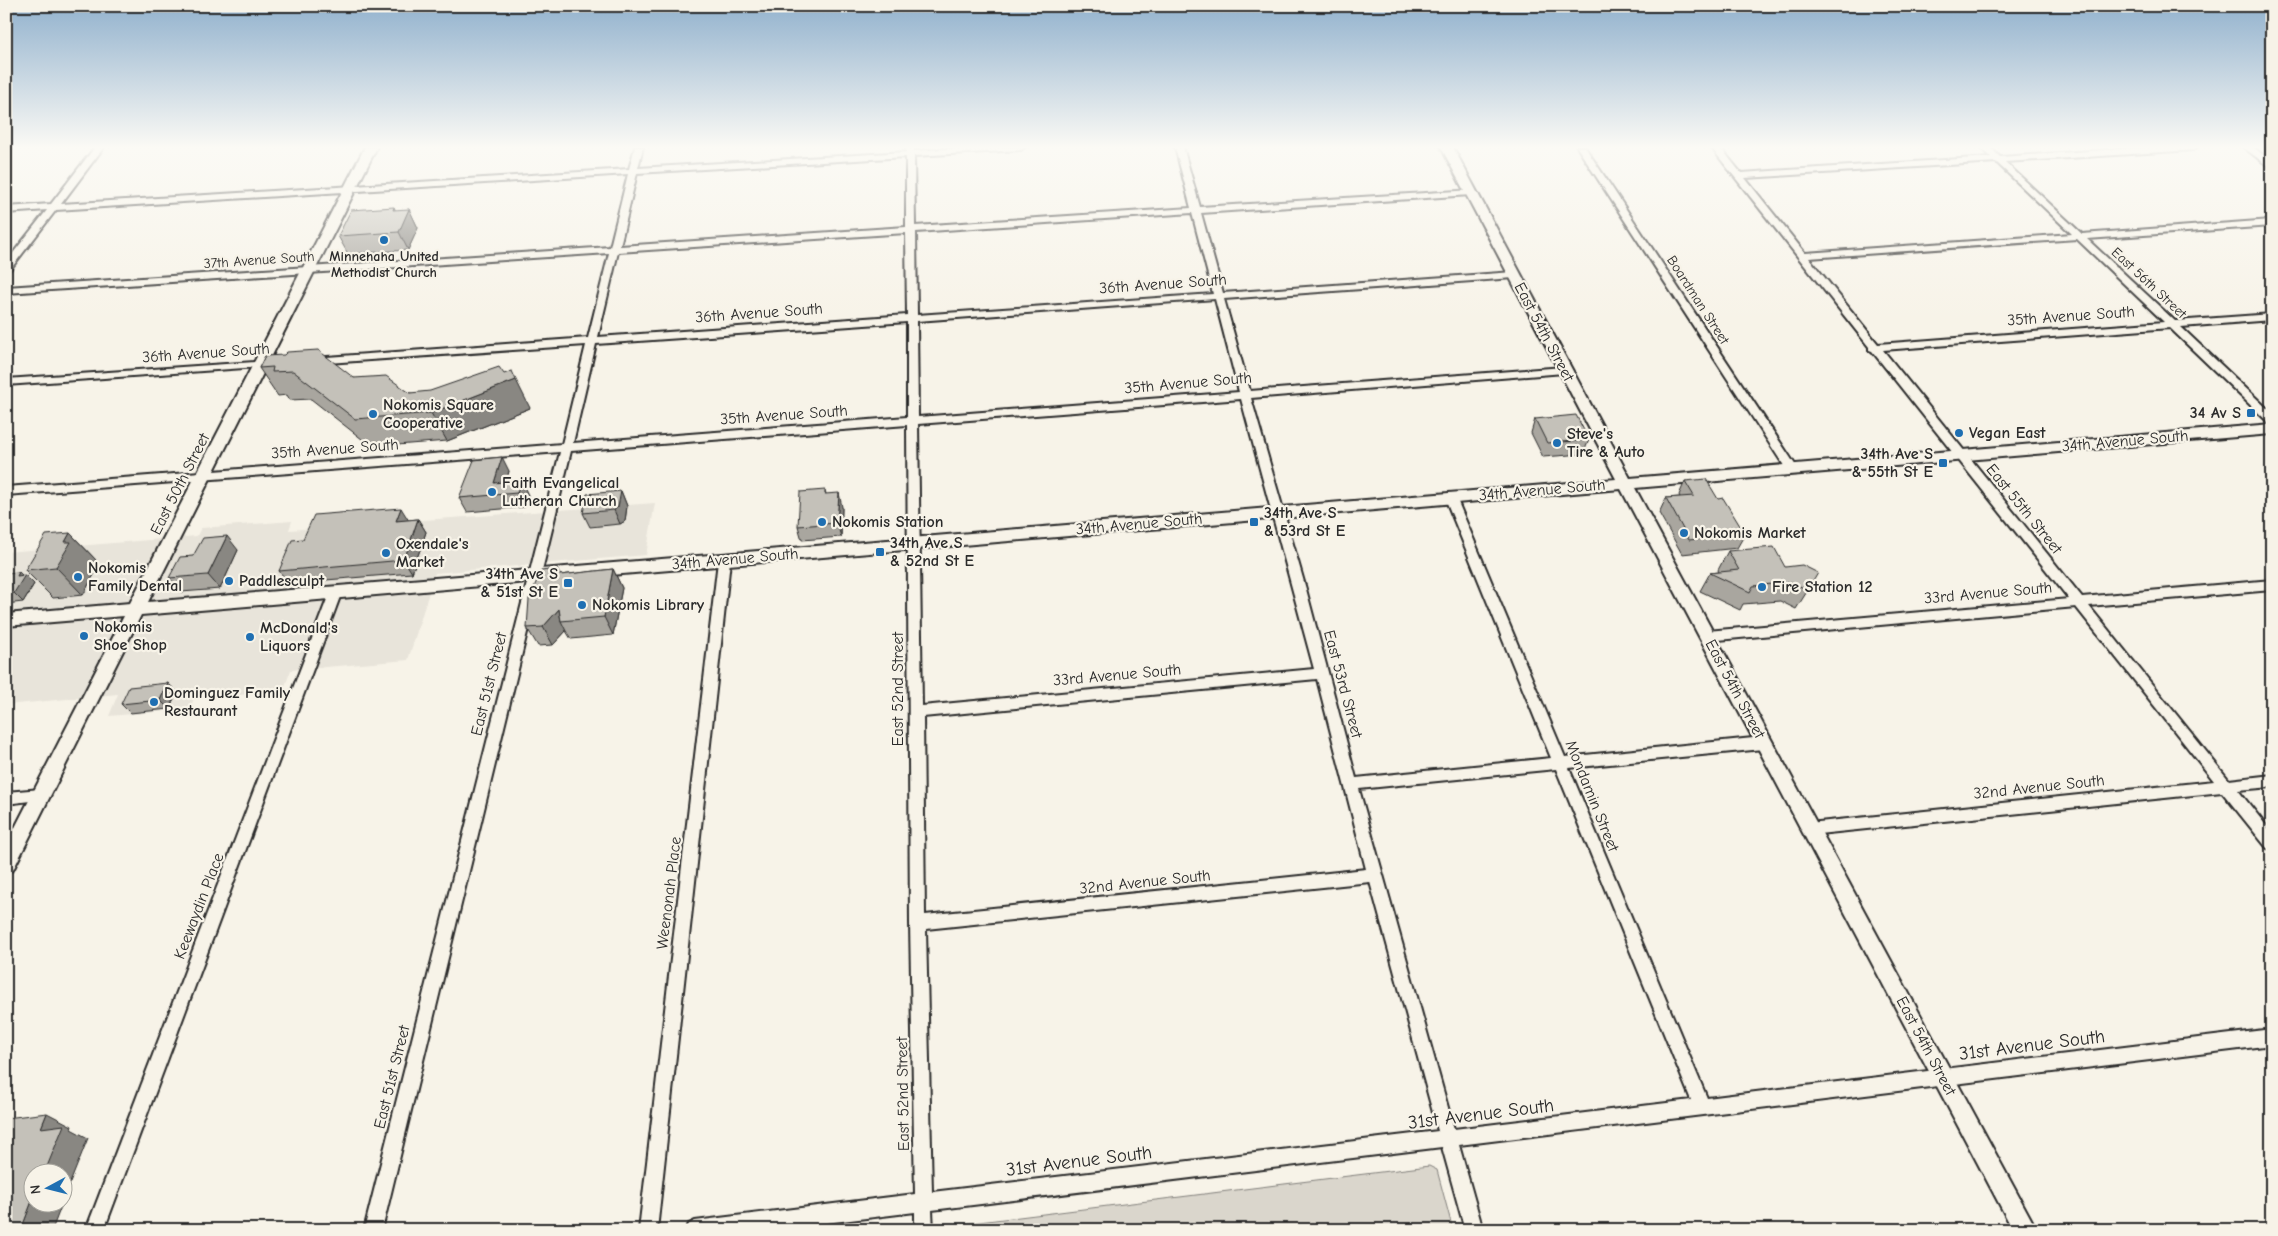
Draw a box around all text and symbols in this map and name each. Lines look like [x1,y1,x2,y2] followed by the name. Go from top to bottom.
[378,234,390,246] marker: Minnehaha United Methodist Church
[2108,244,2191,323] street label: East 56th Street
[203,248,315,272] street label: 37th Avenue South
[329,248,439,281] place label: Minnehaha United Methodist Church
[1663,253,1733,348] street label: Boardman Street
[1099,271,1227,297] street label: 36th Avenue South
[1510,279,1578,385] street label: East 54th Street
[695,300,823,326] street label: 36th Avenue South
[2007,303,2135,329] street label: 35th Avenue South
[142,340,270,366] street label: 36th Avenue South
[1123,368,1253,398] street label: 35th Avenue South
[383,396,494,432] place label: Nokomis Square Cooperative
[720,402,848,428] street label: 35th Avenue South
[2190,404,2241,422] place label: 34 Av S
[2245,407,2257,419] marker: 34 Av S
[367,408,379,420] marker: Nokomis Square Cooperative
[1969,424,2046,442] place label: Vegan East
[1567,425,1645,461] place label: Steve's Tire & Auto
[2061,426,2189,456] street label: 34th Avenue South
[1953,427,1965,439] marker: Vegan East
[147,430,214,538] street label: East 50th Street
[271,436,399,462] street label: 35th Avenue South
[1551,437,1563,449] marker: Steve's Tire & Auto
[1852,445,1934,481] place label: 34th Ave S & 55th St E
[1937,457,1949,469] marker: 34th Ave S & 55th St E
[1982,460,2066,558] street label: East 55th Street
[502,474,619,510] place label: Faith Evangelical Lutheran Church
[1478,475,1606,505] street label: 34th Avenue South
[486,486,498,498] marker: Faith Evangelical Lutheran Church
[1264,504,1346,540] place label: 34th Ave S & 53rd St E
[1075,509,1203,539] street label: 34th Avenue South
[832,513,943,531] place label: Nokomis Station
[816,516,828,528] marker: Nokomis Station
[1248,516,1260,528] marker: 34th Ave S & 53rd St E
[1694,524,1807,542] place label: Nokomis Market
[1678,527,1690,539] marker: Nokomis Market
[890,534,975,570] place label: 34th Ave S & 52nd St E
[396,535,469,571] place label: Oxendale's Market
[671,544,799,574] street label: 34th Avenue South
[874,546,886,558] marker: 34th Ave S & 52nd St E
[380,547,392,559] marker: Oxendale's Market
[88,559,182,595] place label: Nokomis Family Dental
[481,565,558,601] place label: 34th Ave S & 51st St E
[72,571,84,583] marker: Nokomis Family Dental
[239,572,325,590] place label: Paddlesculpt
[223,575,235,587] marker: Paddlesculpt
[562,577,574,589] marker: 34th Ave S & 51st St E
[1772,578,1873,596] place label: Fire Station 12
[1923,578,2053,608] street label: 33rd Avenue South
[1756,581,1768,593] marker: Fire Station 12
[592,596,705,614] place label: Nokomis Library
[576,599,588,611] marker: Nokomis Library
[94,618,167,654] place label: Nokomis Shoe Shop
[260,619,338,655] place label: McDonald's Liquors
[1320,628,1366,740] street label: East 53rd Street
[78,630,90,642] marker: Nokomis Shoe Shop
[467,630,511,738] street label: East 51st Street
[244,631,256,643] marker: McDonald's Liquors
[889,631,907,746] street label: East 52nd Street
[1701,636,1769,742] street label: East 54th Street
[1052,660,1182,690] street label: 33rd Avenue South
[164,684,291,720] place label: Dominguez Family Restaurant
[148,696,160,708] marker: Dominguez Family Restaurant
[1561,738,1623,855] street label: Mondamin Street
[1973,771,2105,803] street label: 32nd Avenue South
[653,836,685,950] street label: Weenonah Place
[170,850,228,962] street label: Keewaydin Place
[1079,866,1211,898] street label: 32nd Avenue South
[1892,993,1960,1099] street label: East 54th Street
[370,1023,414,1131] street label: East 51st Street
[1958,1025,2106,1065] street label: 31st Avenue South
[893,1036,913,1151] street label: East 52nd Street
[1407,1094,1555,1134] street label: 31st Avenue South
[1005,1141,1153,1181] street label: 31st Avenue South
[22,1164,72,1214] north arrow
[27,1184,45,1195] text: N

